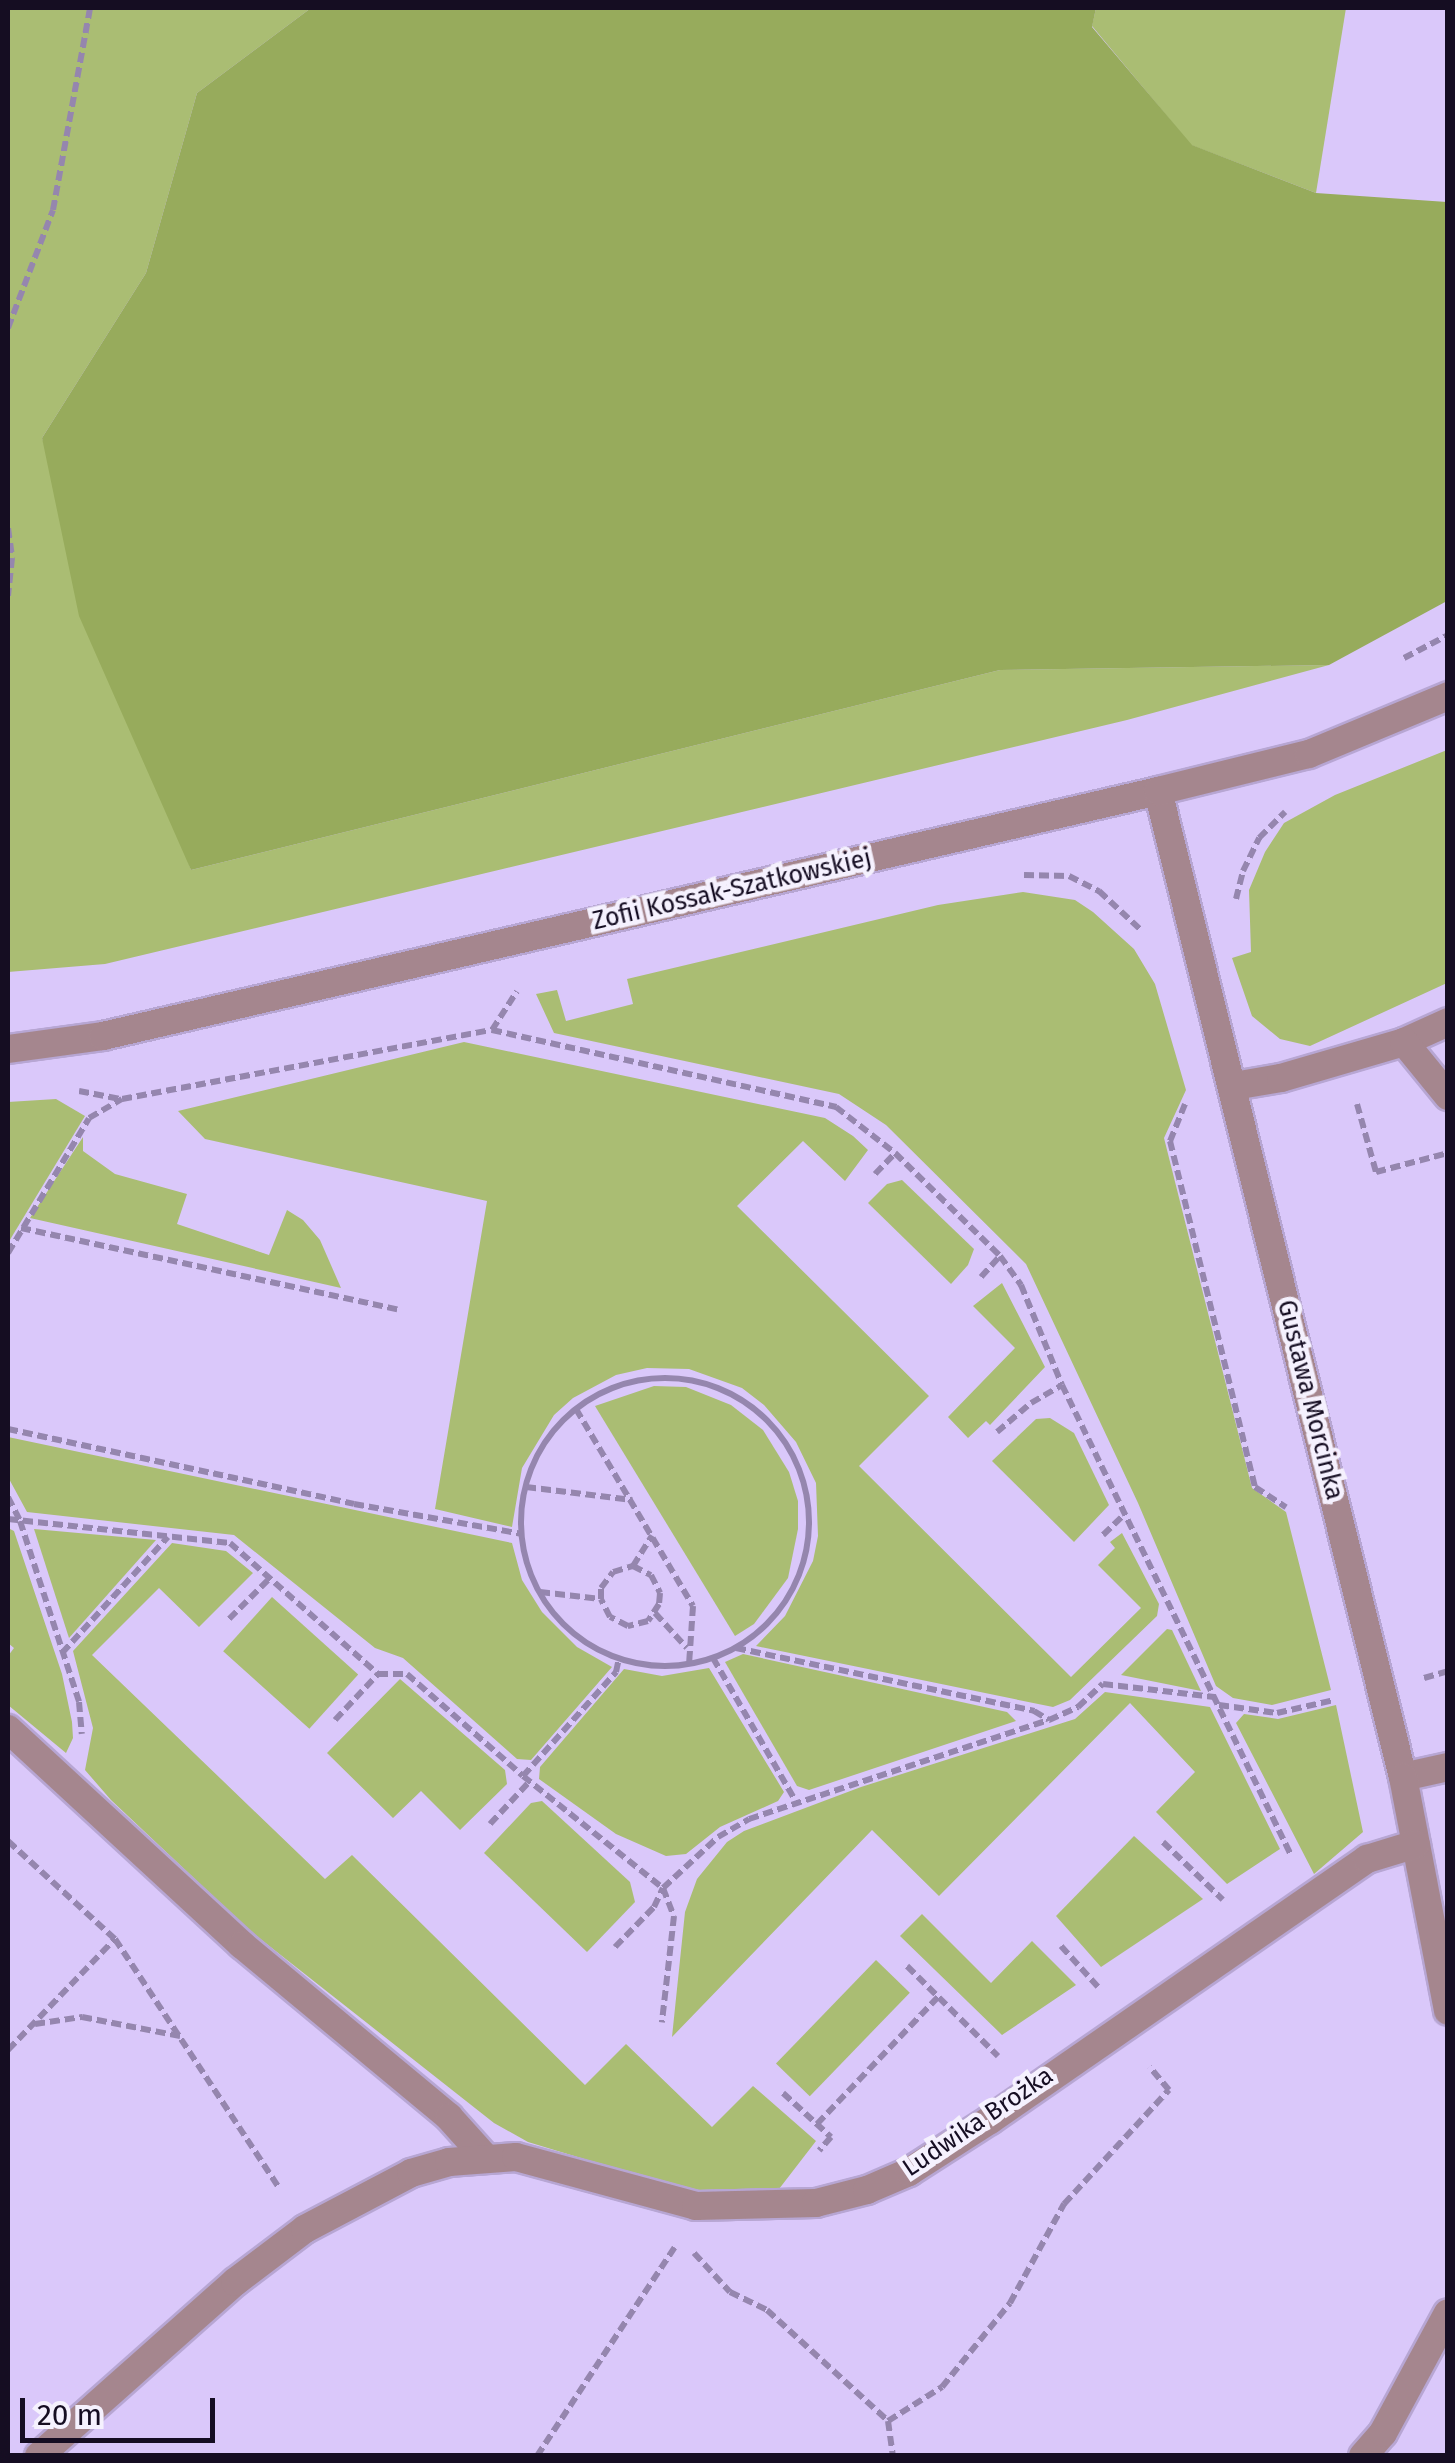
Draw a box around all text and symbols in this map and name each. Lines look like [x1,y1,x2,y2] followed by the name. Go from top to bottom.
[590,843,874,937] street label: Zofii Kossak-Szatkowskiej
[1271,1297,1349,1503] street label: Gustawa Morcinka
[897,2061,1059,2183] street label: Ludwika Brożka
[25,2378,220,2440] scale bar
[37,2397,102,2433] text: 20 m

